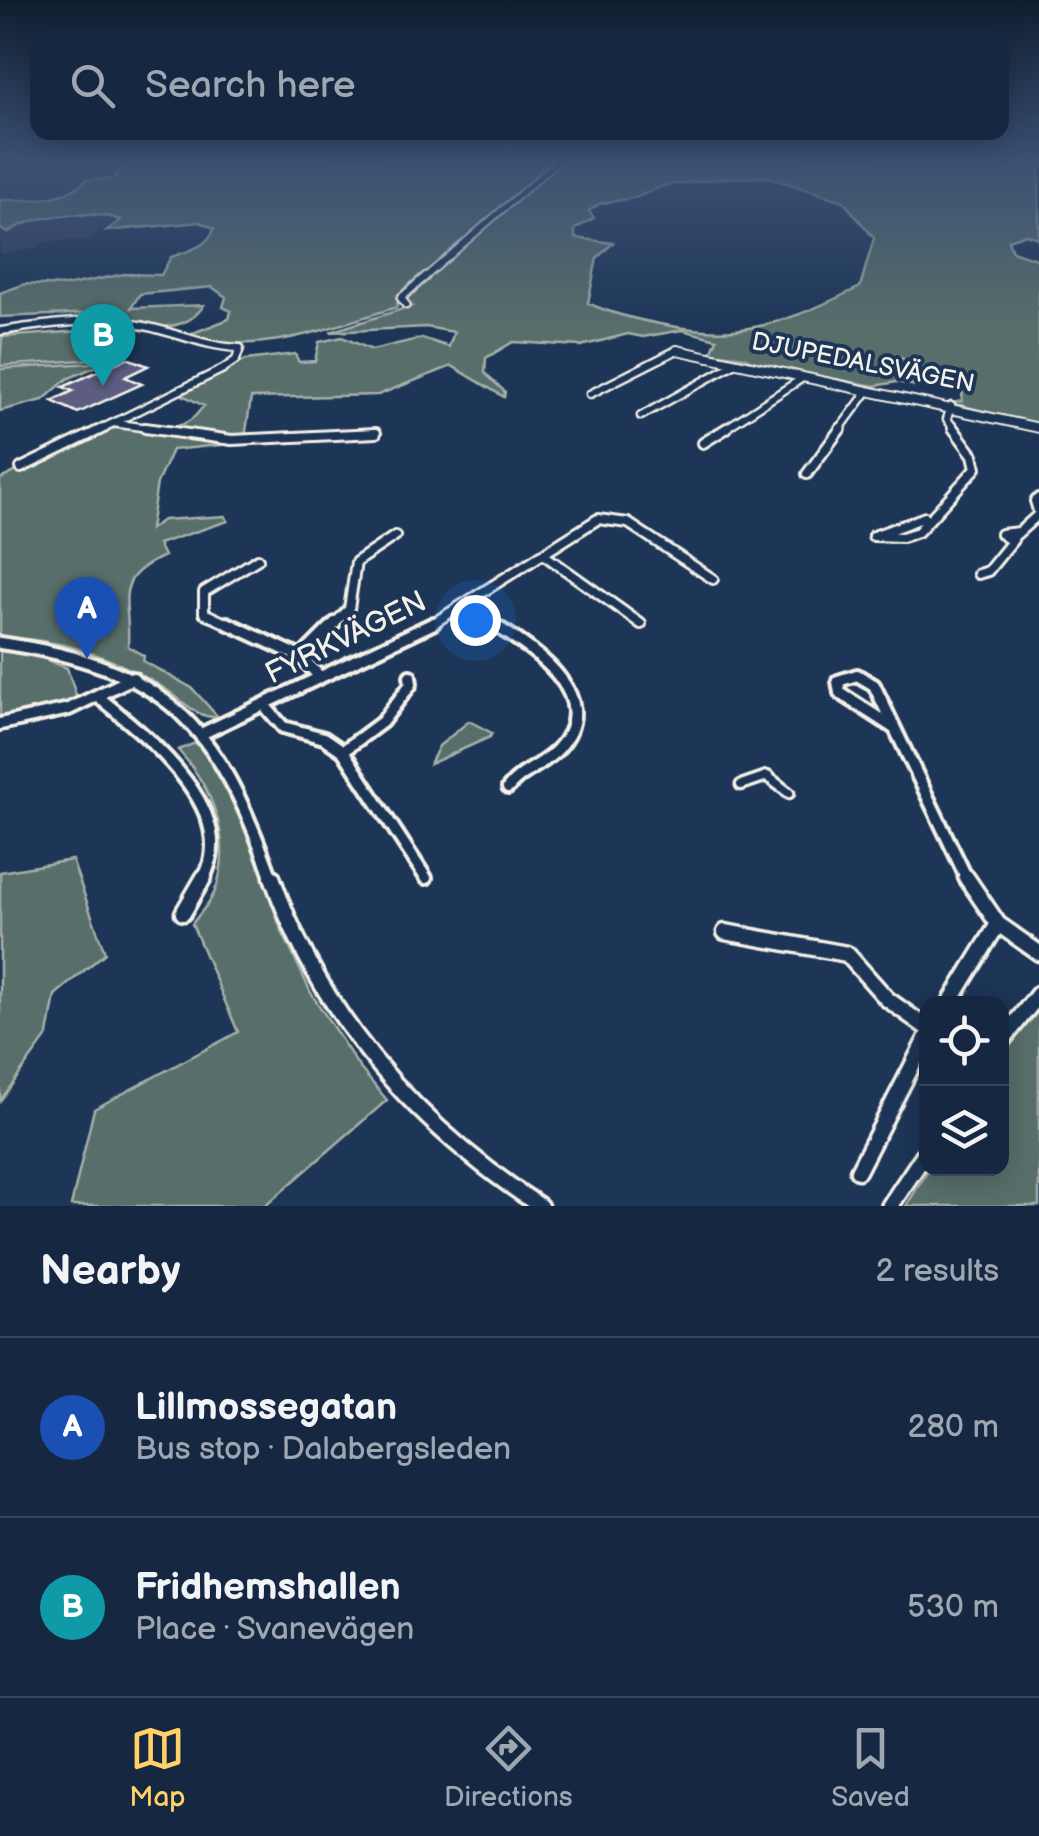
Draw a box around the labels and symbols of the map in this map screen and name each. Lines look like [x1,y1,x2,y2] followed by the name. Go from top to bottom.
[70,304,136,386] pin: B
[749,326,977,400] street label: DJUPEDALSVÄGEN
[54,576,120,659] pin: A
[260,584,432,692] street label: FYRKVÄGEN
[450,595,501,646] your location

